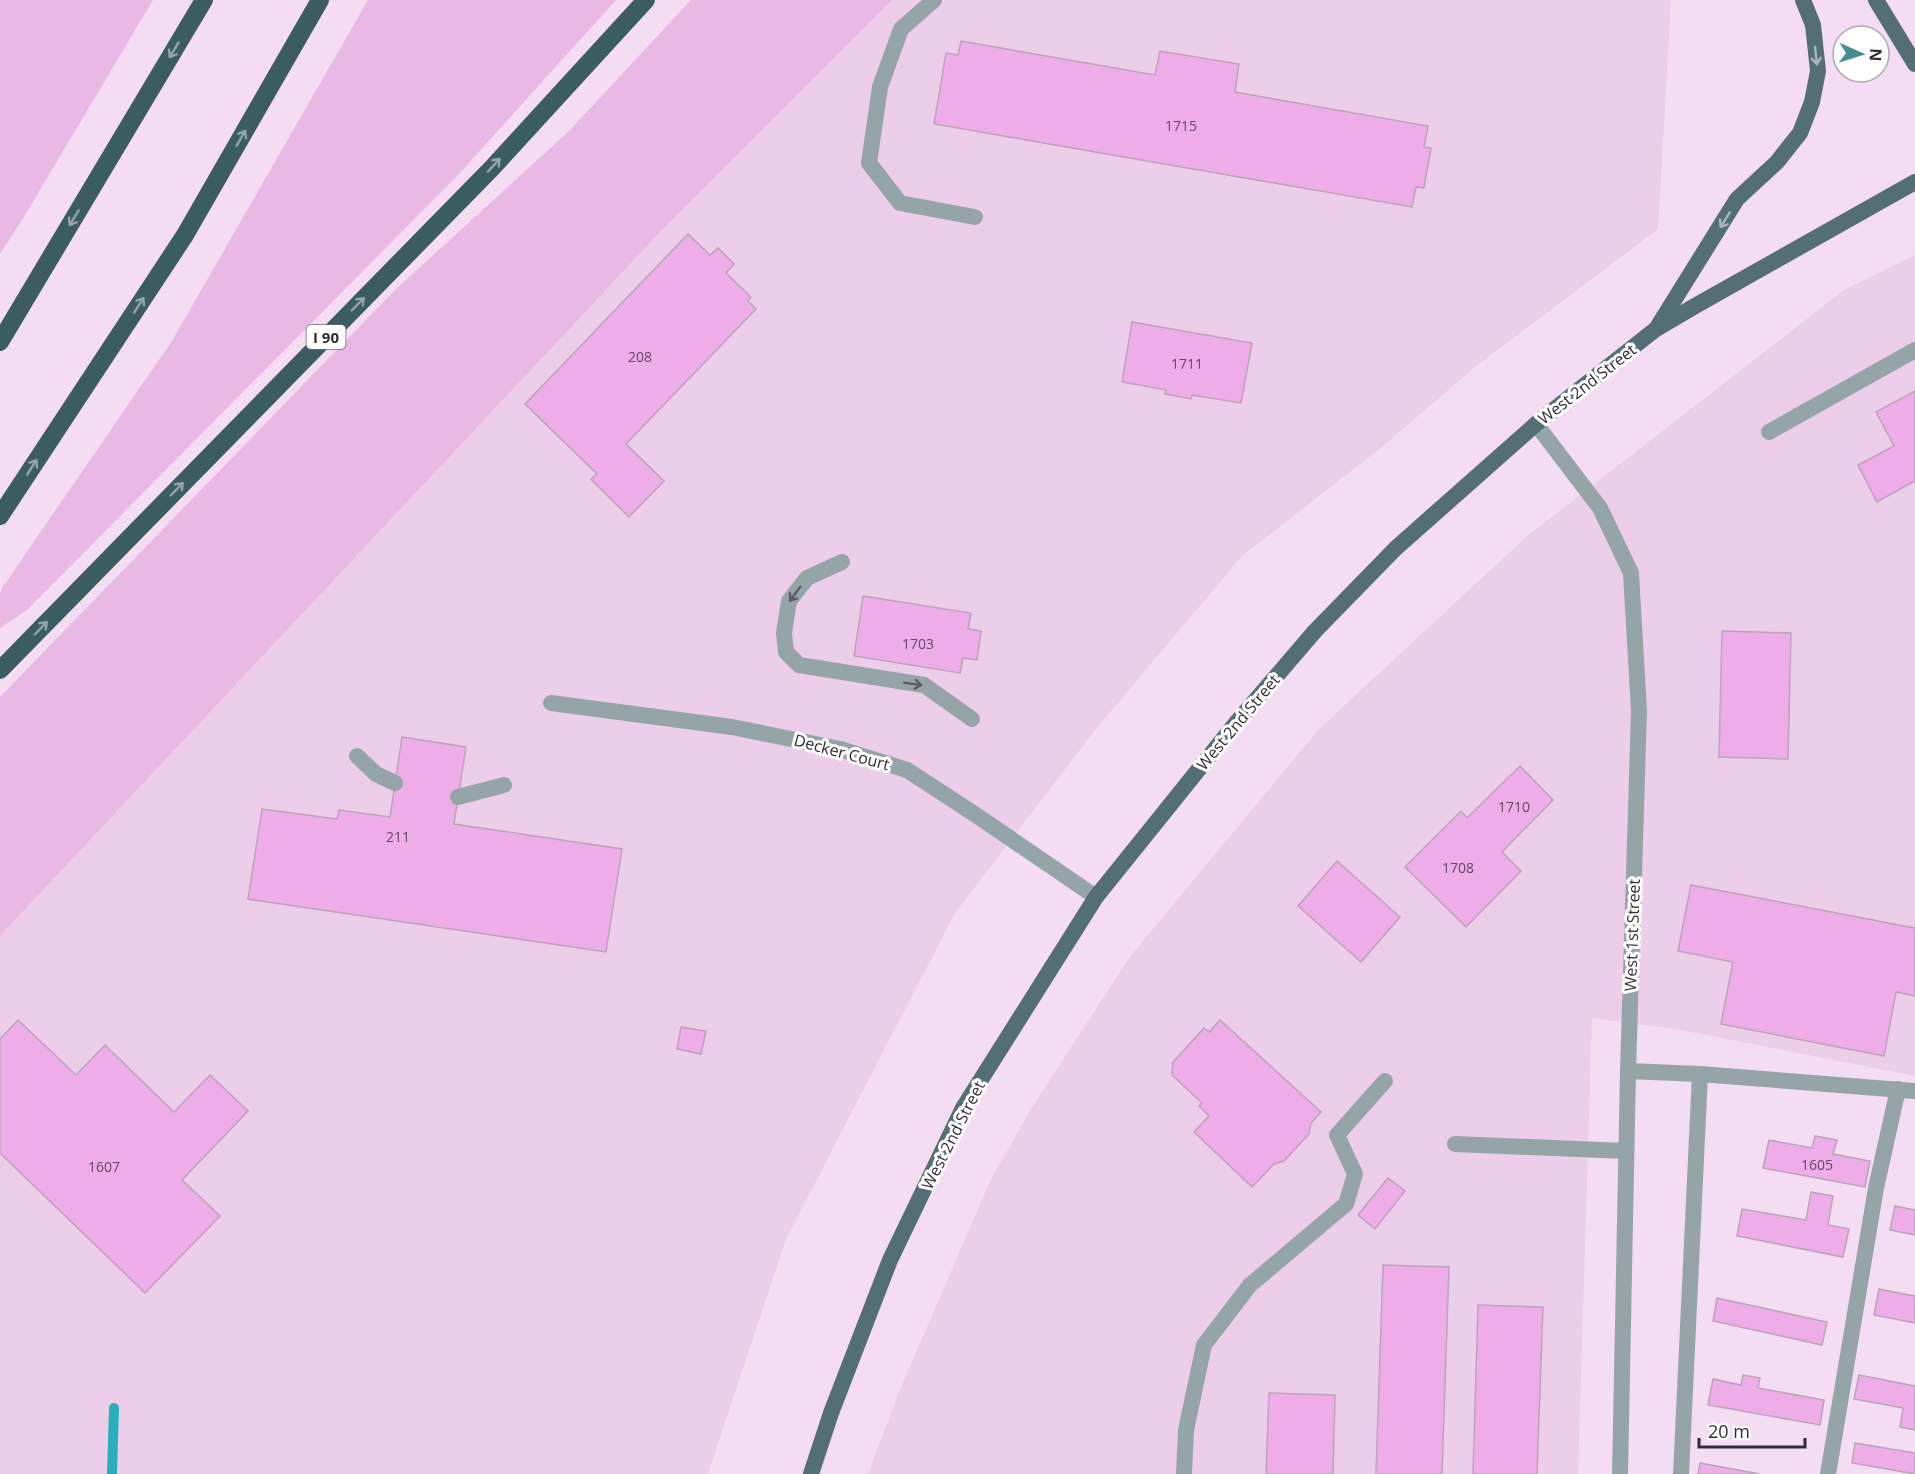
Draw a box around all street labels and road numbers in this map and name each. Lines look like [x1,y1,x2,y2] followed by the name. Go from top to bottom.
[306,325,346,349] road number: I 90
[1533,339,1641,429] street label: West 2nd Street
[1191,669,1285,775] street label: West 2nd Street
[792,729,893,775] street label: Decker Court
[1619,878,1645,992] street label: West 1st Street
[916,1077,990,1193] street label: West 2nd Street

